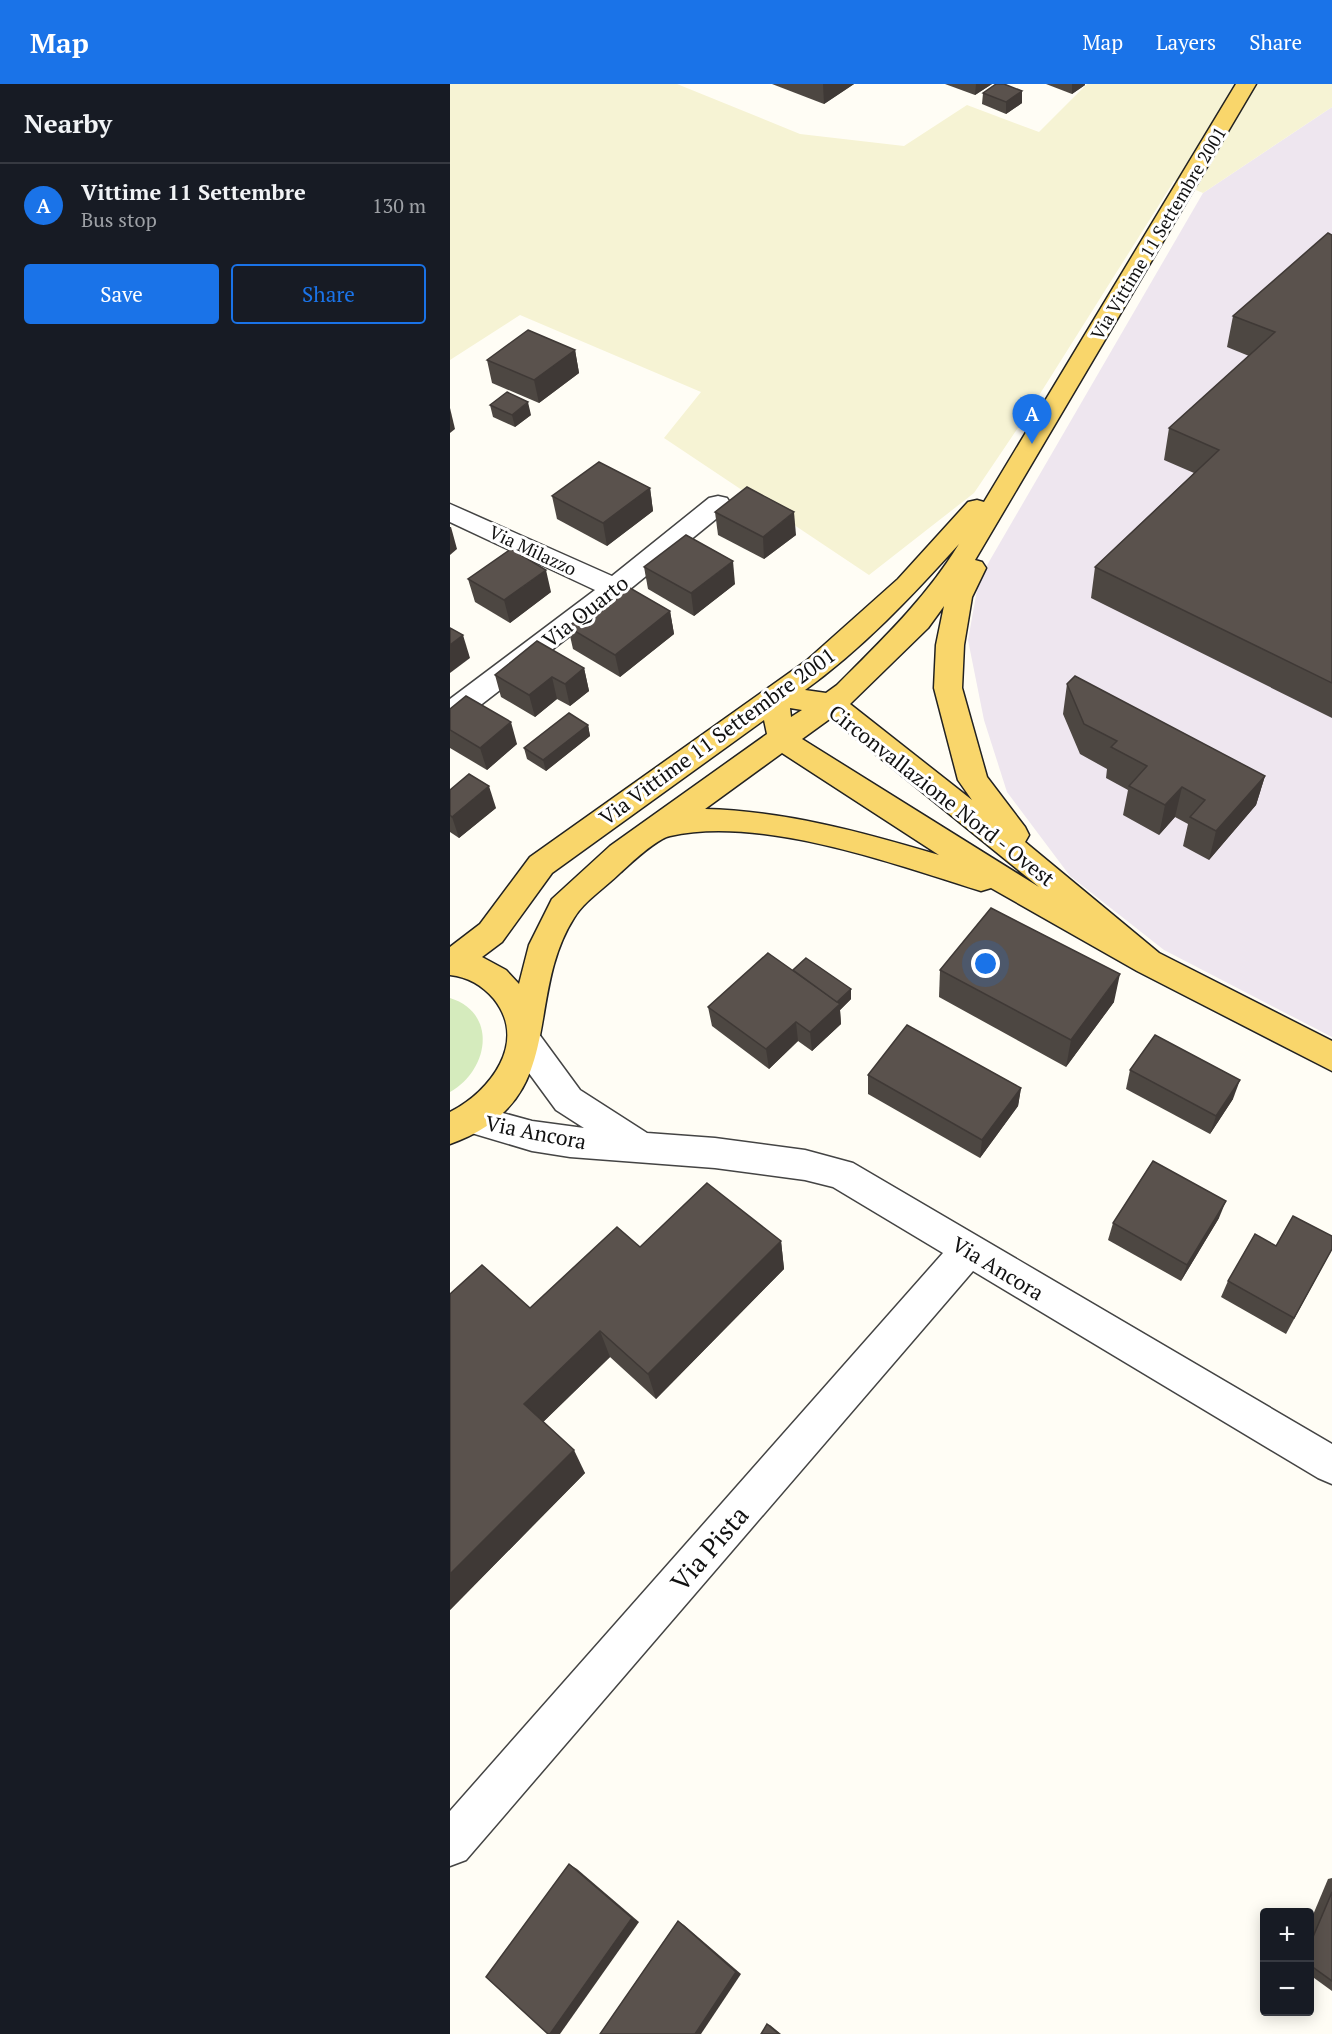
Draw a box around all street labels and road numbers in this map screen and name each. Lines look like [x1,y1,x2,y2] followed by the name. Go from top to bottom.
[1085,122,1231,344] street label: Via Vittime 11 Settembre 2001
[486,519,581,581] street label: Via Milazzo
[536,569,634,653] street label: Via Quarto
[593,641,841,831] street label: Via Vittime 11 Settembre 2001
[823,698,1061,892] street label: Circonvallazione Nord - Ovest
[483,1108,589,1156] street label: Via Ancora
[947,1230,1049,1307] street label: Via Ancora
[663,1498,755,1598] street label: Via Pista

